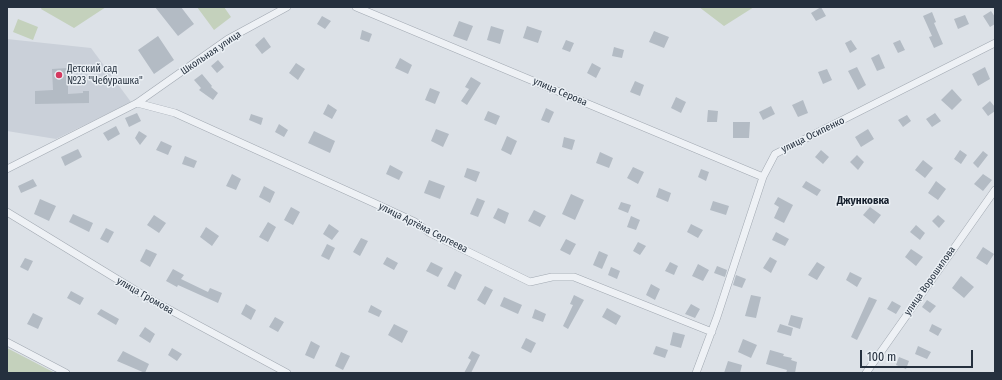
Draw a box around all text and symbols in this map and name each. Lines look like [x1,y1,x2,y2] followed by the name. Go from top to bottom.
[178,28,244,78] street label: Школьная улица
[67,63,143,86] place label: Детский сад №23 "Чебурашка"
[54,70,64,80] marker: Детский сад №23 "Чебурашка"
[531,75,589,109] street label: улица Серова
[779,115,847,155] street label: улица Осипенко
[837,194,889,208] district label: Джунковка
[376,200,470,256] street label: улица Артёма Сергеева
[902,244,958,318] street label: улица Ворошилова
[114,275,176,317] street label: улица Громова
[862,342,975,368] scale bar
[867,350,896,364] text: 100 m

